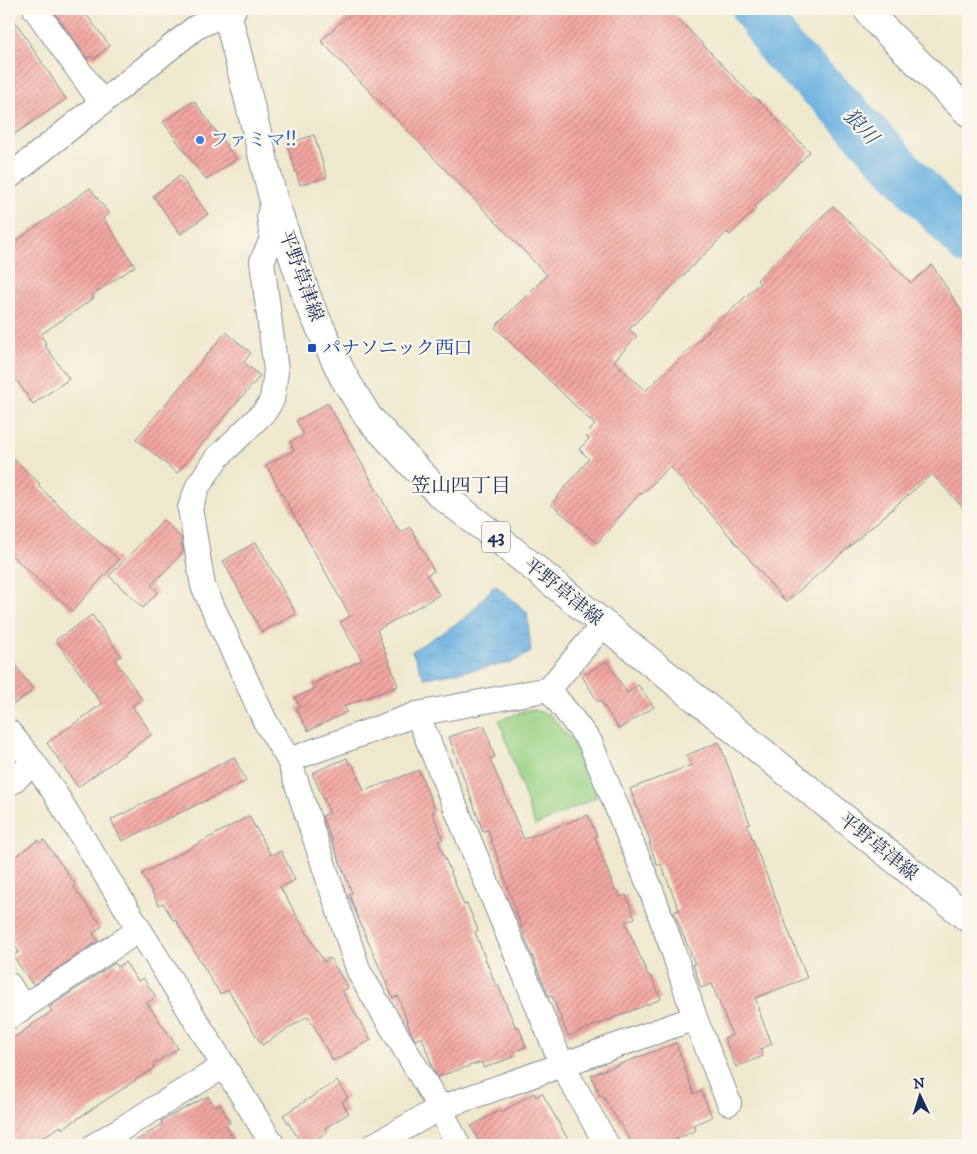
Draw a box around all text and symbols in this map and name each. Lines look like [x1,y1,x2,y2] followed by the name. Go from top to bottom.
[837,104,884,152] water label: 狼川
[210,129,297,152] place label: ファミマ!!
[194,134,206,146] marker: ファミマ!!
[274,227,328,325] street label: 平野草津線
[322,337,473,360] place label: パナソニック西口
[306,342,318,354] marker: パナソニック西口
[411,474,511,499] district label: 笠山四丁目
[482,522,510,552] road number: 43
[519,553,607,631] street label: 平野草津線
[834,808,922,886] street label: 平野草津線
[894,1072,944,1122] north arrow
[913,1075,926,1093] text: N

